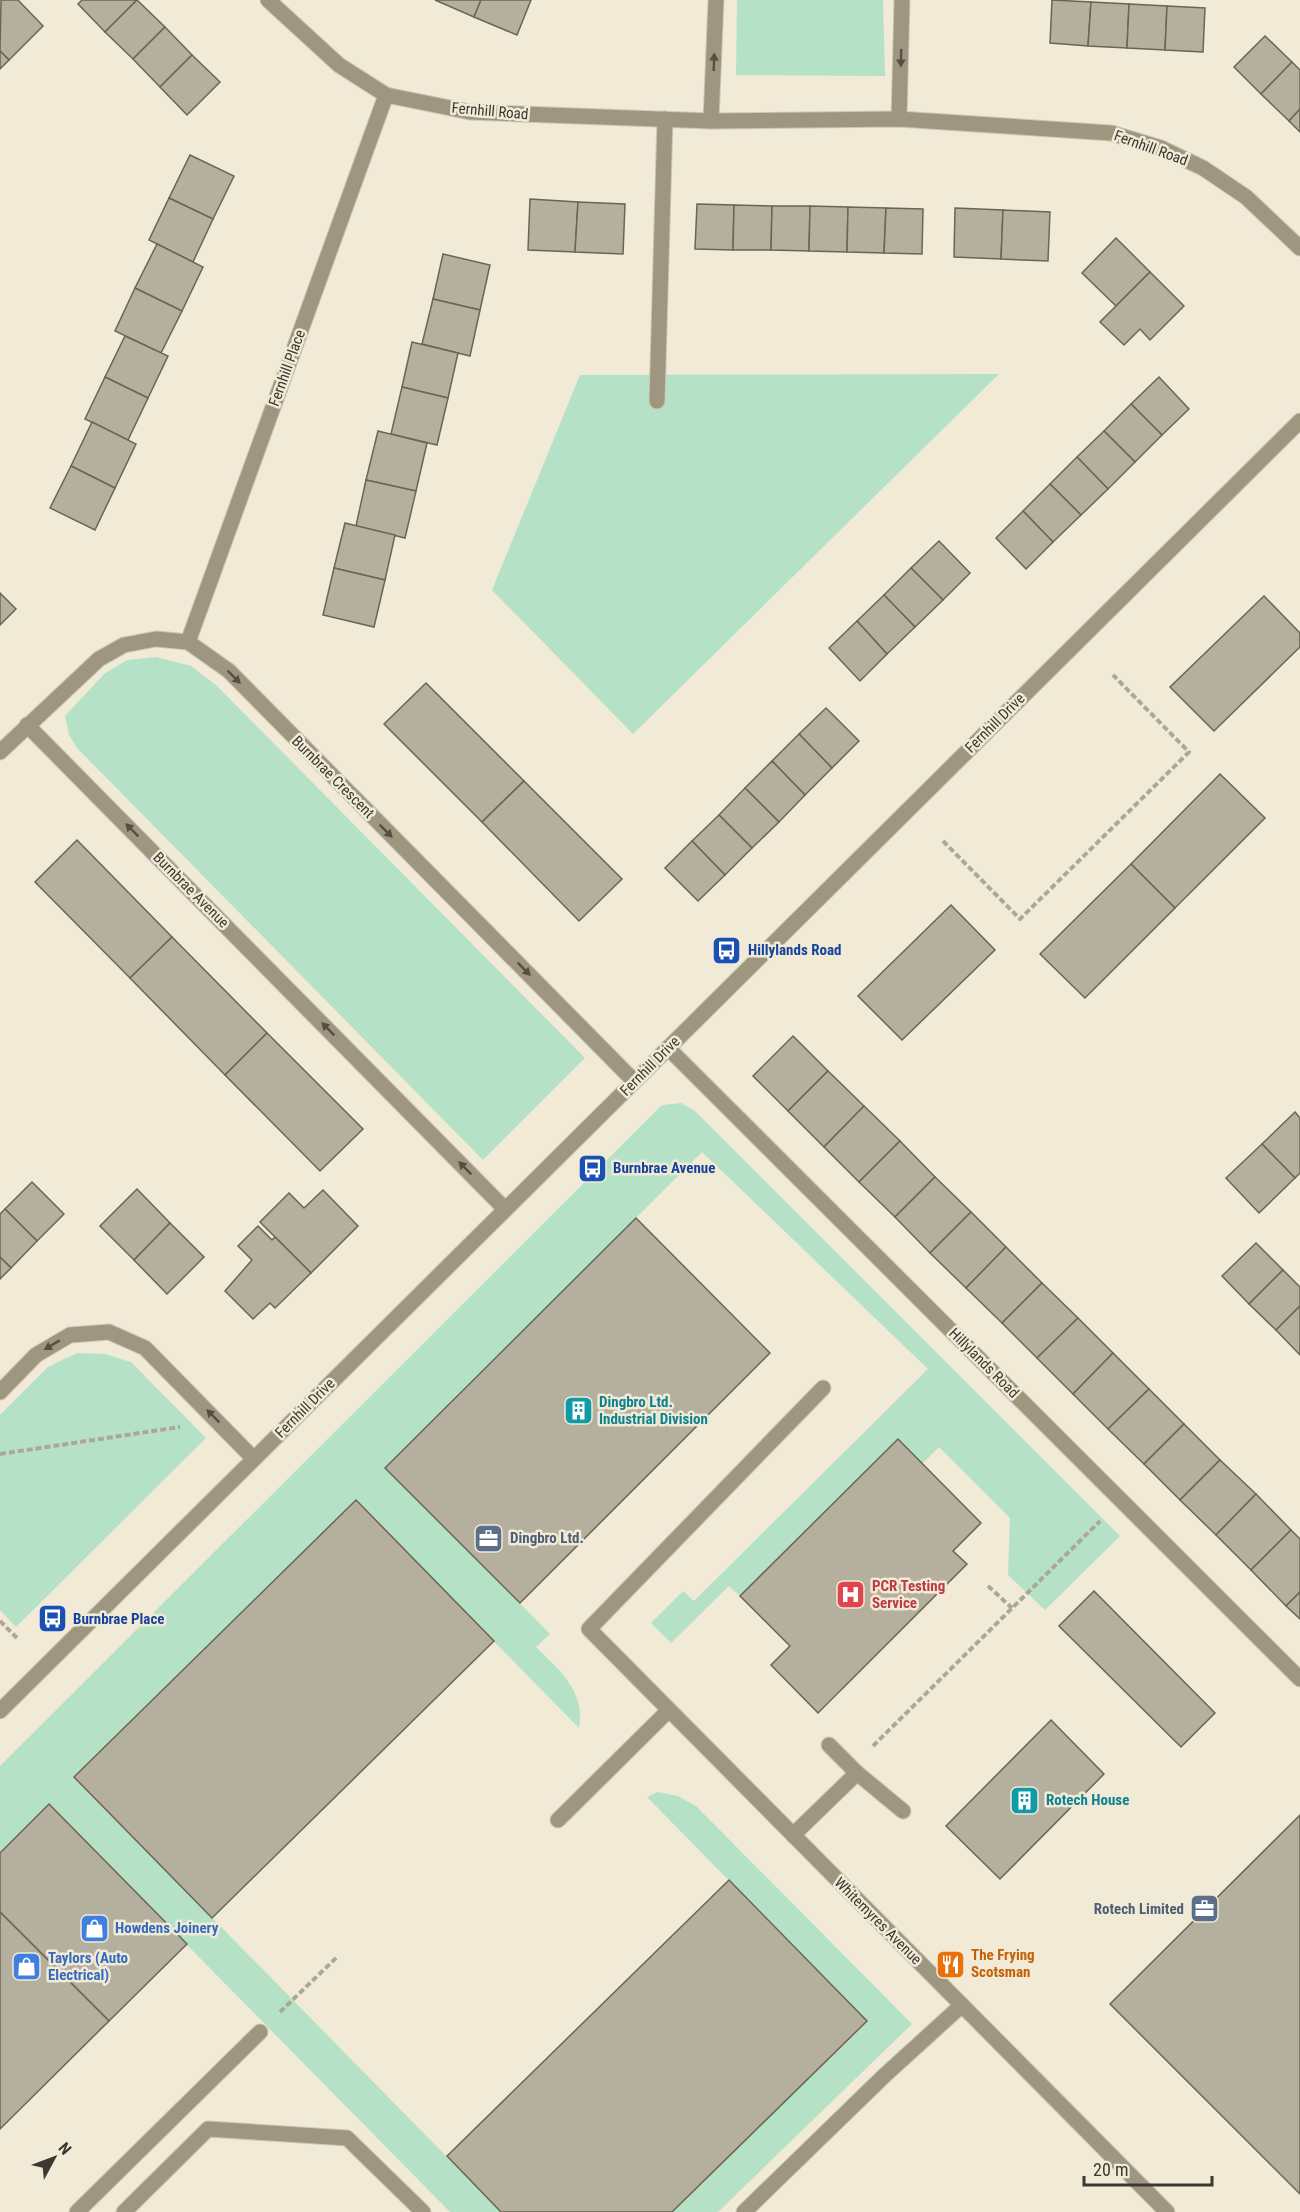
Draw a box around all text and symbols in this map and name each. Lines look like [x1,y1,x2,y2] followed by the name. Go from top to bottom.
[896,49,906,68] one-way arrow
[709,53,718,72] one-way arrow
[451,99,529,123] street label: Fernhill Road
[1112,126,1190,170] street label: Fernhill Road
[265,327,309,409] street label: Fernhill Place
[227,670,241,684] one-way arrow
[961,689,1029,757] street label: Fernhill Drive
[288,732,378,822] street label: Burnbrae Crescent
[379,823,393,837] one-way arrow
[125,824,139,838] one-way arrow
[149,848,233,932] street label: Burnbrae Avenue
[711,934,743,966] bus stop icon: Hillylands Road
[748,941,841,959] place label: Hillylands Road
[516,962,530,976] one-way arrow
[321,1022,335,1036] one-way arrow
[616,1032,684,1100] street label: Fernhill Drive
[576,1152,608,1184] bus stop icon: Burnbrae Avenue
[613,1159,715,1177] place label: Burnbrae Avenue
[458,1161,472,1175] one-way arrow
[945,1324,1023,1402] street label: Hillylands Road
[44,1340,60,1351] one-way arrow
[271,1374,339,1442] street label: Fernhill Drive
[599,1393,708,1428] place label: Dingbro Ltd. Industrial Division
[562,1395,594,1427] building icon: Dingbro Ltd. Industrial Division
[205,1409,220,1423] one-way arrow
[473,1522,505,1554] office icon: Dingbro Ltd.
[510,1529,584,1547] place label: Dingbro Ltd.
[872,1577,945,1612] place label: PCR Testing Service
[835,1579,867,1611] hospital icon: PCR Testing Service
[36,1603,68,1635] bus stop icon: Burnbrae Place
[73,1610,164,1628] place label: Burnbrae Place
[1009,1784,1041,1816] building icon: Rotech House
[1046,1791,1129,1809] place label: Rotech House
[831,1874,925,1968] street label: Whitemyres Avenue
[1189,1893,1221,1925] office icon: Rotech Limited
[1094,1900,1184,1918] place label: Rotech Limited
[78,1912,110,1944] shop icon: Howdens Joinery
[115,1919,219,1937] place label: Howdens Joinery
[971,1946,1035,1981] place label: The Frying Scotsman
[934,1948,966,1980] restaurant icon: The Frying Scotsman
[48,1949,128,1984] place label: Taylors (Auto Electrical)
[11,1951,43,1983] shop icon: Taylors (Auto Electrical)
[24,2128,84,2188] north arrow
[55,2139,75,2158] text: N
[1084,2149,1212,2187] scale bar
[1093,2159,1128,2180] text: 20 m

